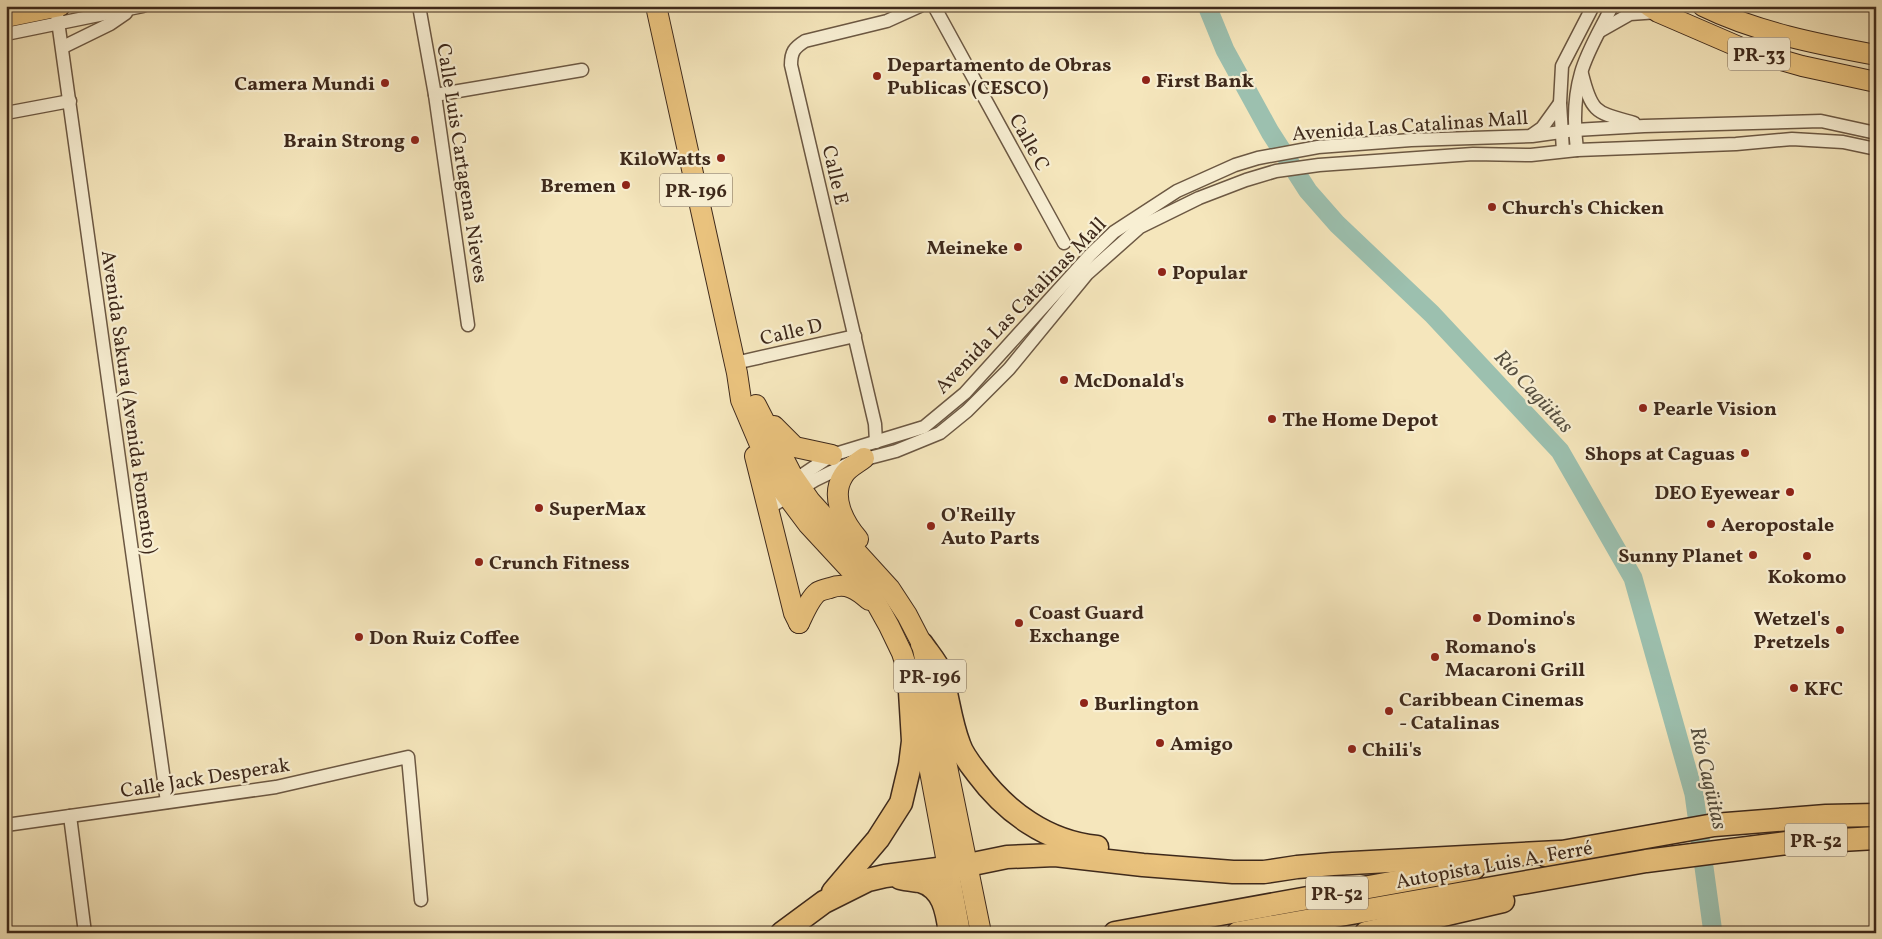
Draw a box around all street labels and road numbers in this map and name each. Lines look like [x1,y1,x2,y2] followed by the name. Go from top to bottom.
[1728,38,1790,70] road number: PR-33
[428,42,494,285] street label: Calle Luis Cartagena Nieves
[1291,105,1529,149] street label: Avenida Las Catalinas Mall
[1001,109,1055,177] street label: Calle C
[814,143,854,208] street label: Calle E
[660,174,732,206] road number: PR-196
[929,212,1114,401] street label: Avenida Las Catalinas Mall
[93,249,163,556] street label: Avenida Sakura (Avenida Fomento)
[758,312,825,354] street label: Calle D
[894,659,966,692] road number: PR-196
[119,752,292,806] street label: Calle Jack Desperak
[1785,824,1847,856] road number: PR-52
[1394,835,1595,897] street label: Autopista Luis A. Ferré
[1306,876,1368,910] road number: PR-52

